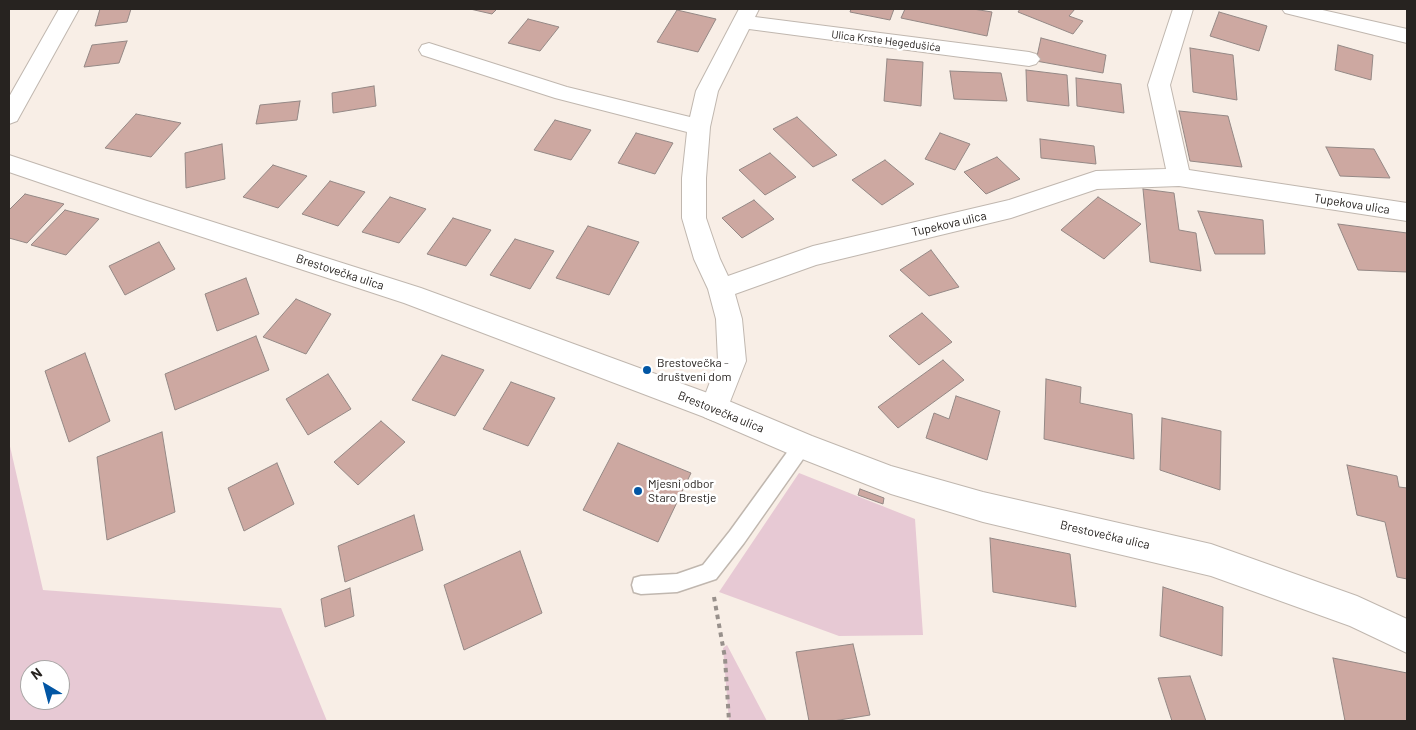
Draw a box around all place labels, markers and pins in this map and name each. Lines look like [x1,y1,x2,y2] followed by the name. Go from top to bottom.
[657,356,731,384] place label: Brestovečka - društveni dom
[641,364,653,376] marker: Brestovečka - društveni dom
[648,477,716,505] place label: Mjesni odbor Staro Brestje
[632,485,644,497] marker: Mjesni odbor Staro Brestje

